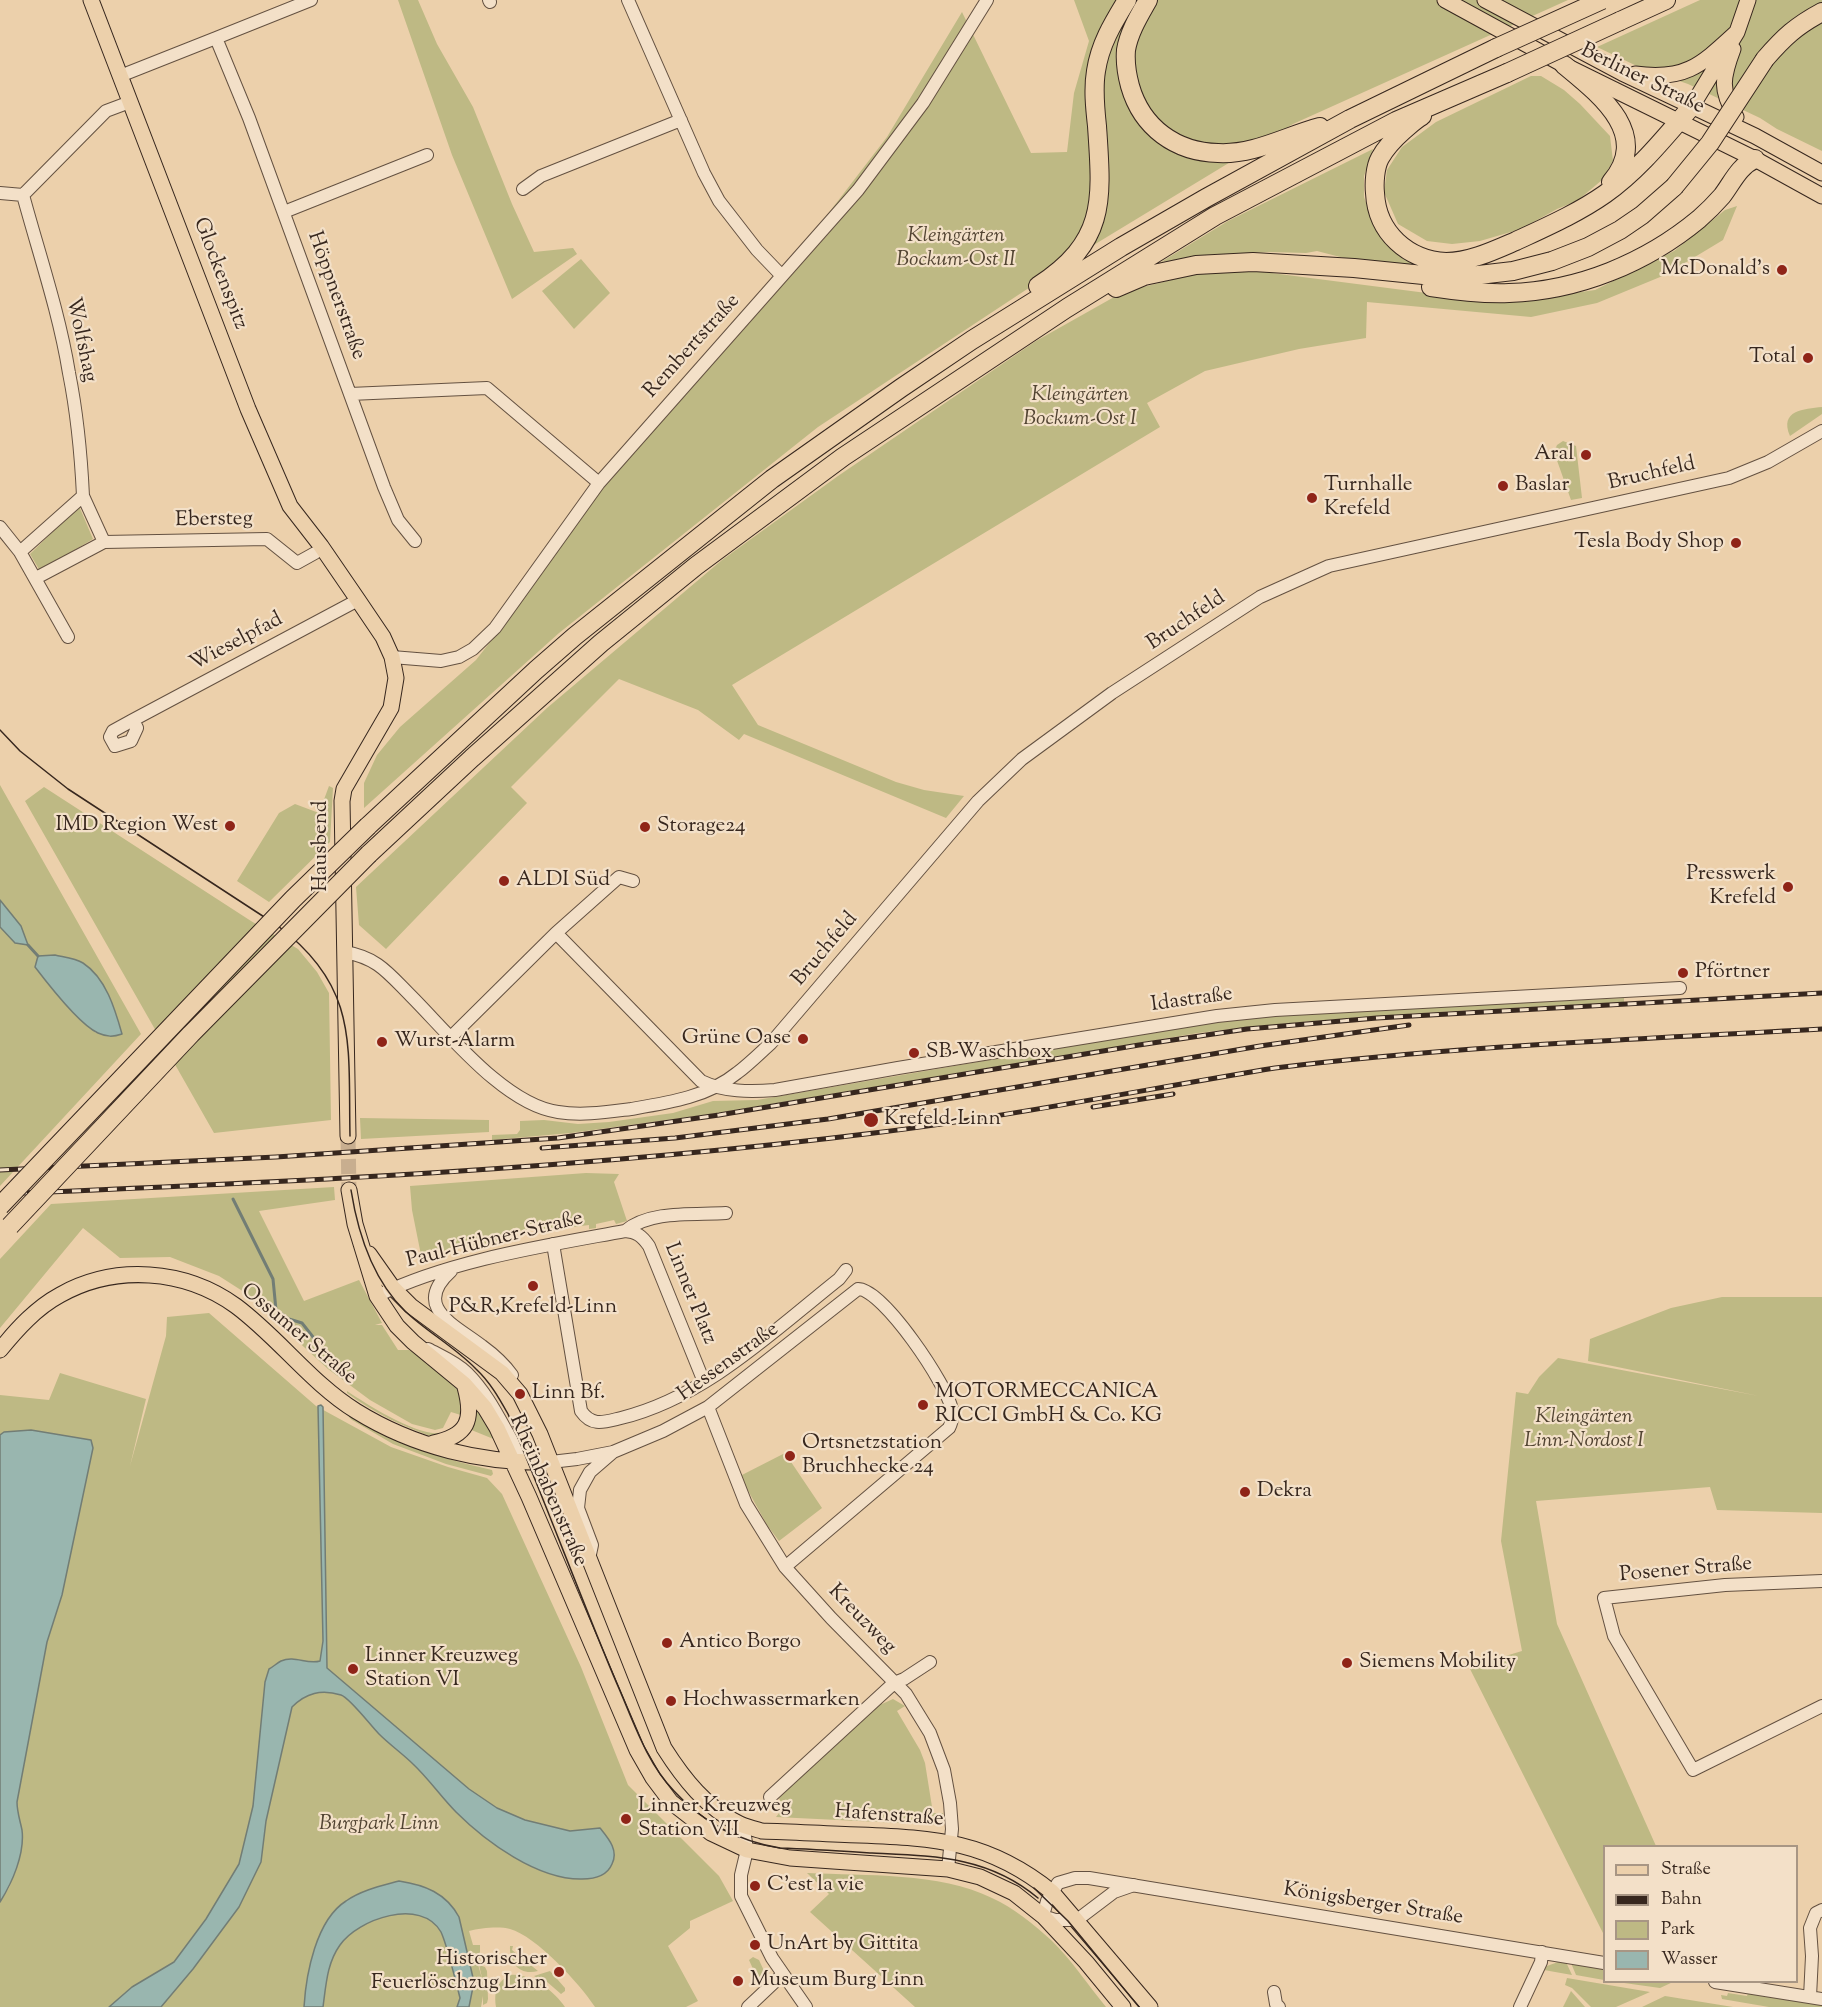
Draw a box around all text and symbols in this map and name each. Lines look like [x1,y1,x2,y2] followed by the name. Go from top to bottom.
[1576,39,1708,121] street label: Berliner Straße
[186,214,252,334] street label: Glockenspitz
[896,224,1016,274] park label: Kleingärten Bockum-Ost II
[300,228,370,364] street label: Höppnerstraße
[1661,257,1770,283] place label: McDonald's
[1775,263,1789,277] marker: McDonald's
[640,290,746,404] street label: Rembertstraße
[59,295,101,385] street label: Wolfshag
[1749,345,1796,371] place label: Total
[1801,351,1815,365] marker: Total
[1023,383,1137,433] park label: Kleingärten Bockum-Ost I
[1534,442,1574,468] place label: Aral
[1579,448,1593,462] marker: Aral
[1606,453,1698,497] street label: Bruchfeld
[1324,473,1413,523] place label: Turnhalle Krefeld
[1515,473,1569,499] place label: Baslar
[1496,479,1510,493] marker: Baslar
[1305,491,1319,505] marker: Turnhalle Krefeld
[175,508,253,534] street label: Ebersteg
[1574,530,1724,556] place label: Tesla Body Shop
[1729,536,1743,550] marker: Tesla Body Shop
[1143,587,1231,657] street label: Bruchfeld
[186,608,288,678] street label: Wieselpfad
[309,800,335,892] street label: Hausbend
[55,813,218,839] place label: IMD Region West
[657,814,746,840] place label: Storage24
[223,819,237,833] marker: IMD Region West
[638,820,652,834] marker: Storage24
[1686,862,1776,912] place label: Presswerk Krefeld
[516,868,610,894] place label: ALDI Süd
[497,874,511,888] marker: ALDI Süd
[1781,880,1795,894] marker: Presswerk Krefeld
[788,908,864,992] street label: Bruchfeld
[1695,960,1770,986] place label: Pförtner
[1676,966,1690,980] marker: Pförtner
[1150,983,1234,1019] street label: Idastraße
[682,1026,791,1052] place label: Grüne Oase
[394,1029,515,1055] place label: Wurst-Alarm
[796,1032,810,1046] marker: Grüne Oase
[375,1035,389,1049] marker: Wurst-Alarm
[926,1040,1052,1066] place label: SB-Waschbox
[907,1046,921,1060] marker: SB-Waschbox
[884,1107,1001,1133] place label: Krefeld-Linn
[862,1111,880,1129] marker: Krefeld-Linn
[404,1207,586,1275] street label: Paul-Hübner-Straße
[657,1239,721,1349] street label: Linner Platz
[235,1279,361,1391] street label: Ossumer Straße
[526,1279,540,1293] marker: P&R,Krefeld-Linn
[449,1295,617,1321] place label: P&R,Krefeld-Linn
[673,1318,785,1408] street label: Hessenstraße
[935,1380,1162,1430] place label: MOTORMECCANICA RICCI GmbH & Co. KG
[532,1381,605,1407] place label: Linn Bf.
[513,1387,527,1401] marker: Linn Bf.
[916,1398,930,1412] marker: MOTORMECCANICA RICCI GmbH & Co. KG
[1524,1405,1644,1455] park label: Kleingärten Linn-Nordost I
[502,1411,592,1571] street label: Rheinbabenstraße
[802,1431,942,1481] place label: Ortsnetzstation Bruchhecke 24
[783,1449,797,1463] marker: Ortsnetzstation Bruchhecke 24
[1257,1479,1312,1505] place label: Dekra
[1238,1485,1252,1499] marker: Dekra
[1619,1553,1753,1589] street label: Posener Straße
[822,1580,900,1660] street label: Kreuzweg
[679,1630,801,1656] place label: Antico Borgo
[660,1636,674,1650] marker: Antico Borgo
[365,1644,518,1694] place label: Linner Kreuzweg Station VI
[1359,1650,1516,1676] place label: Siemens Mobility
[1340,1656,1354,1670] marker: Siemens Mobility
[346,1662,360,1676] marker: Linner Kreuzweg Station VI
[683,1688,860,1714] place label: Hochwassermarken
[664,1694,678,1708] marker: Hochwassermarken
[638,1794,791,1844] place label: Linner Kreuzweg Station VII
[834,1801,944,1833] street label: Hafenstraße
[319,1812,439,1838] park label: Burgpark Linn
[619,1812,633,1826] marker: Linner Kreuzweg Station VII
[1603,1845,1798,1983] legend
[1661,1857,1711,1883] text: Straße
[767,1873,864,1899] place label: C'est la vie
[1281,1878,1465,1932] street label: Königsberger Straße
[748,1879,762,1893] marker: C'est la vie
[1661,1887,1702,1913] text: Bahn
[1661,1917,1695,1943] text: Park
[767,1932,919,1958] place label: UnArt by Gittita
[748,1938,762,1952] marker: UnArt by Gittita
[371,1947,547,1997] place label: Historischer Feuerlöschzug Linn
[1661,1947,1718,1973] text: Wasser
[552,1965,566,1979] marker: Historischer Feuerlöschzug Linn
[750,1968,924,1994] place label: Museum Burg Linn
[731,1974,745,1988] marker: Museum Burg Linn

